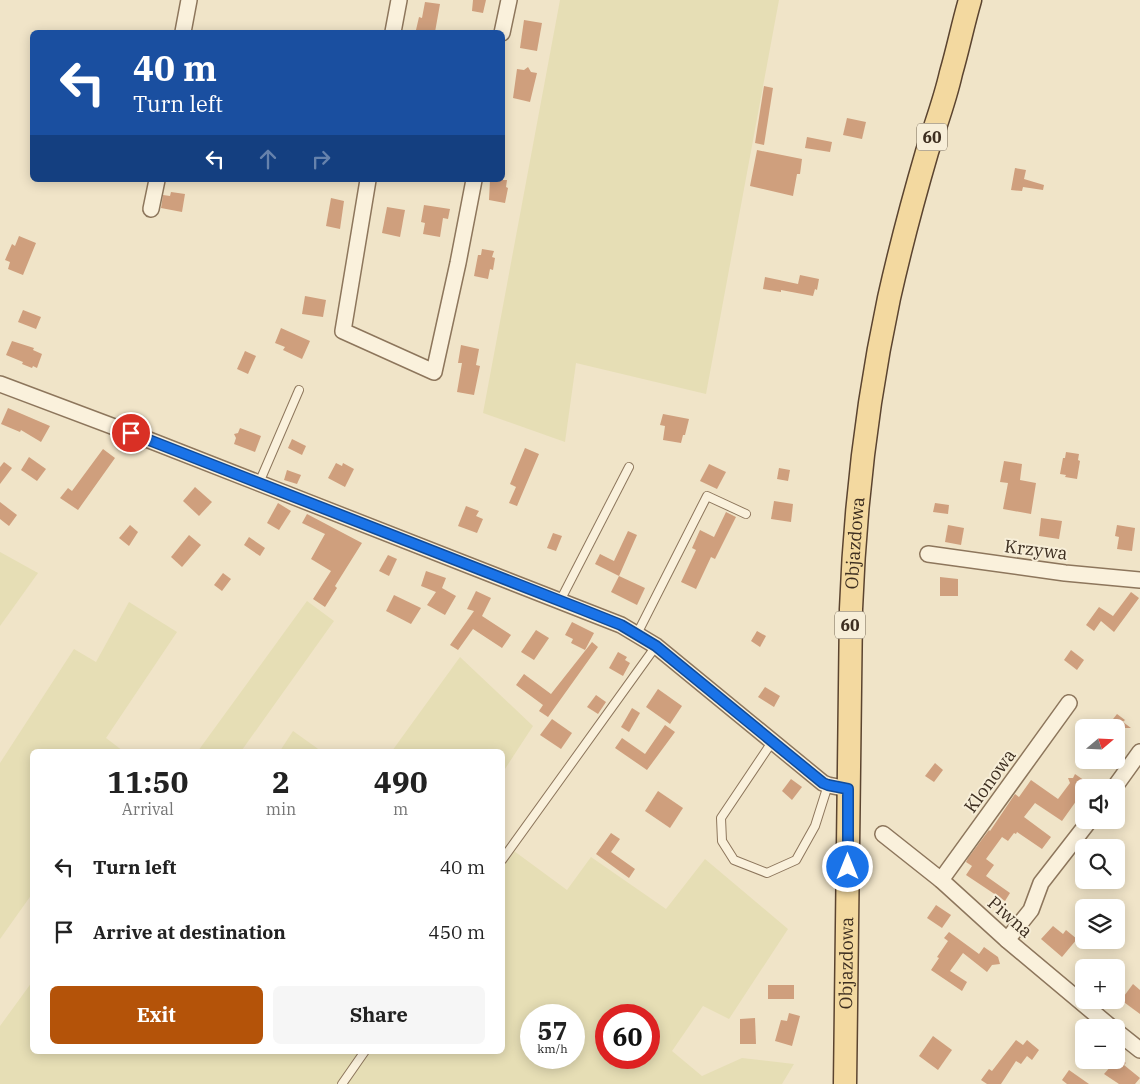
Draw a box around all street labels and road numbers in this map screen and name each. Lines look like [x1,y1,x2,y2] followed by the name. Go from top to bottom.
[917,124,947,150] road number: 60
[840,496,869,590] street label: Objazdowa
[1003,534,1069,565] street label: Krzywa
[835,612,865,638] road number: 60
[959,744,1021,817] street label: Klonowa
[983,891,1038,943] street label: Piwna
[834,916,858,1009] street label: Objazdowa

